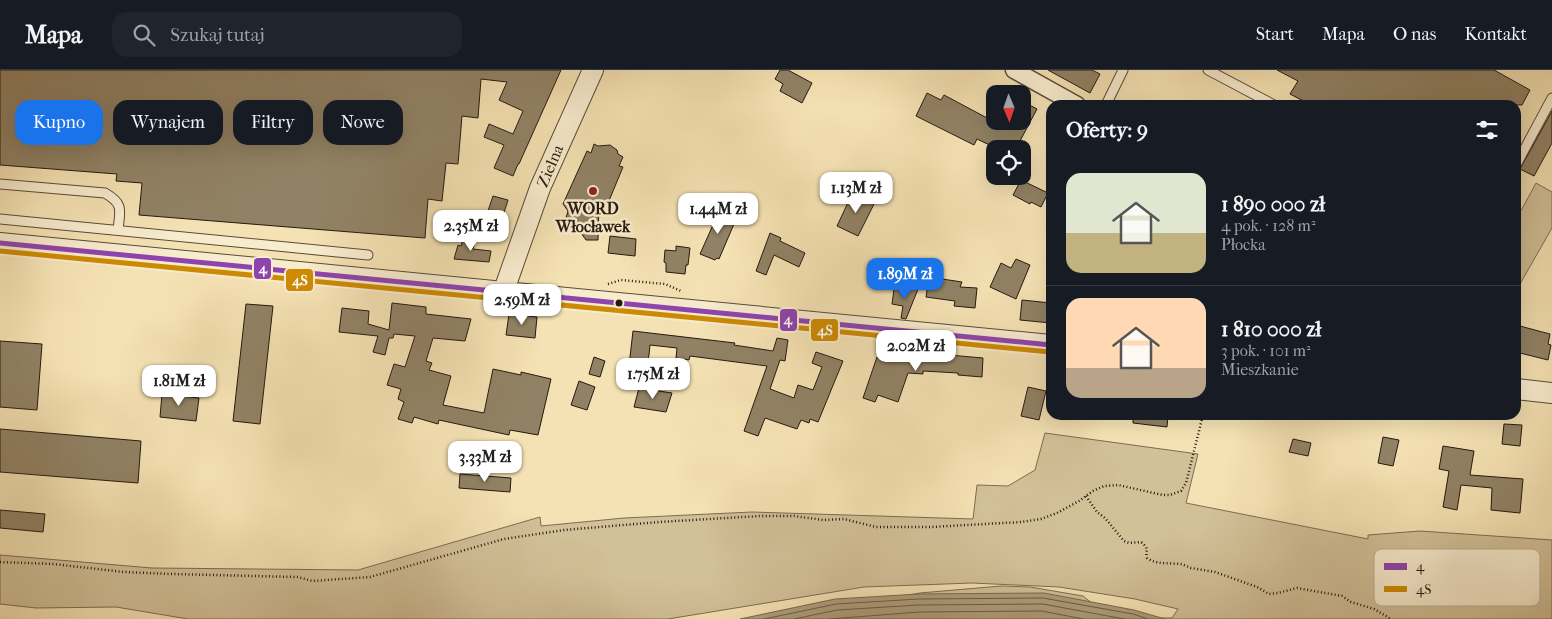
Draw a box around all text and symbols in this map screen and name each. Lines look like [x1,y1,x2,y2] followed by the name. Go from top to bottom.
[112,12,462,57] search box
[25,21,82,49] text: Mapa
[130,21,158,49] icon: search
[170,24,265,46] text: Szukaj tutaj
[1256,24,1294,45] text: Start
[1322,24,1365,45] text: Mapa
[1393,24,1436,45] text: O nas
[1464,24,1527,45] text: Kontakt
[986,85,1031,130] north arrow
[986,85,1031,185] map controls
[15,100,103,145] chip: Kupno
[113,100,223,145] chip: Wynajem
[233,100,313,145] chip: Filtry
[323,100,403,145] chip: Nowe
[1473,116,1501,144] icon: filters
[1066,118,1148,142] text: Oferty: 9
[986,140,1031,185] button: locate
[533,141,568,190] street label: Zielna
[804,172,908,214] pin: 1.13M zł
[831,178,881,197] text: 1.13M zł
[587,185,599,197] marker: WORD Włocławek
[666,192,770,235] pin: 1.44M zł
[1221,192,1325,216] text: 1 890 000 zł
[1106,193,1166,253] icon: home
[555,199,631,236] place label: WORD Włocławek
[689,199,747,218] text: 1.44M zł
[419,210,523,252] pin: 2.35M zł
[444,216,498,235] text: 2.35M zł
[1221,216,1315,235] text: 4 pok. · 128 m²
[1221,235,1266,254] text: Płocka
[253,257,272,280] line badge: 4
[853,258,957,300] pin: 1.89M zł
[258,260,268,277] text: 4
[878,264,932,283] text: 1.89M zł
[285,268,314,292] line badge: 4S
[291,272,308,289] text: 4S
[470,284,574,326] pin: 2.59M zł
[494,290,550,309] text: 2.59M zł
[614,298,624,308] unlabelled marker
[779,308,798,332] line badge: 4
[783,311,793,328] text: 4
[1221,317,1321,341] text: 1 810 000 zł
[810,318,839,342] line badge: 4S
[1106,318,1166,378] icon: home
[816,322,833,339] text: 4S
[864,330,968,372] pin: 2.02M zł
[887,336,945,355] text: 2.02M zł
[1221,341,1311,360] text: 3 pok. · 101 m²
[601,358,705,400] pin: 1.75M zł
[1221,360,1299,379] text: Mieszkanie
[127,364,231,407] pin: 1.81M zł
[627,364,679,383] text: 1.75M zł
[153,371,205,390] text: 1.81M zł
[433,440,537,483] pin: 3.33M zł
[459,447,511,466] text: 3.33M zł
[1374,549,1540,606] legend
[1416,558,1425,575] text: 4
[1416,581,1432,598] text: 4S

